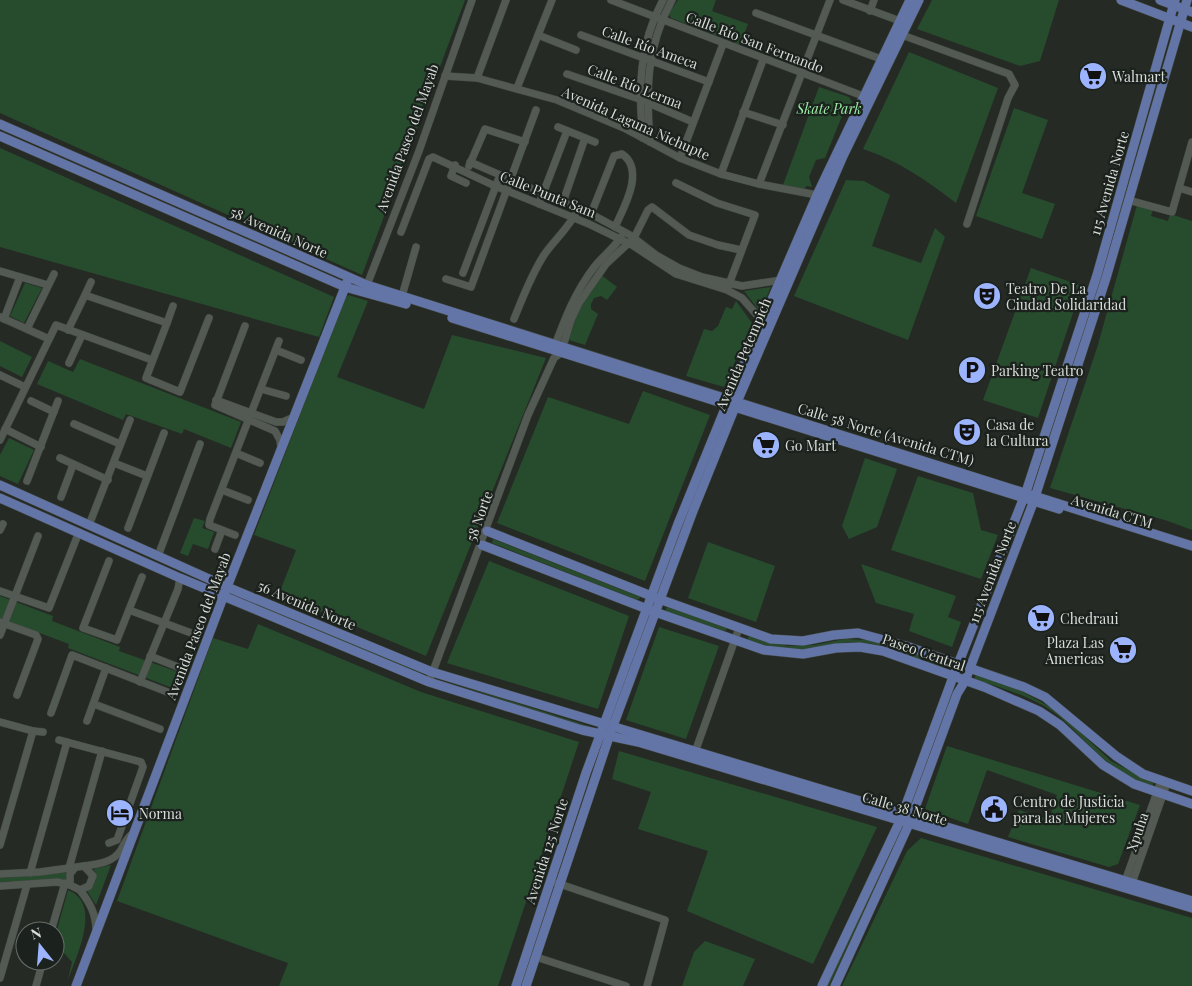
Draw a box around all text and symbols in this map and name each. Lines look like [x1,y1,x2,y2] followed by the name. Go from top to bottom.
[683,7,827,77] street label: Calle Río San Fernando
[599,21,701,73] street label: Calle Río Ameca
[585,59,685,113] street label: Calle Río Lerma
[371,61,443,216] street label: Avenida Paseo del Mayab
[1078,61,1108,91] supermarket icon: Walmart
[1111,67,1167,86] place label: Walmart
[558,81,713,164] street label: Avenida Laguna Nichupte
[795,99,862,118] park label: Skate Park
[1085,129,1133,237] street label: 115 Avenida Norte
[497,166,599,222] street label: Calle Punta Sam
[227,202,331,262] street label: 58 Avenida Norte
[1006,279,1126,314] place label: Teatro De La Ciudad Solidaridad
[972,281,1002,311] theatre icon: Teatro De La Ciudad Solidaridad
[710,294,776,414] street label: Avenida Petempich
[957,355,987,385] parking icon: Parking Teatro
[991,361,1084,380] place label: Parking Teatro
[796,398,976,470] street label: Calle 58 Norte (Avenida CTM)
[986,415,1048,450] place label: Casa de la Cultura
[952,417,982,447] theatre icon: Casa de la Cultura
[751,430,781,460] supermarket icon: Go Mart
[785,436,837,455] place label: Go Mart
[461,488,497,544] street label: 58 Norte
[1068,489,1155,532] street label: Avenida CTM
[964,518,1020,626] street label: 115 Avenida Norte
[161,549,235,703] street label: Avenida Paseo del Mayab
[255,576,359,634] street label: 56 Avenida Norte
[1026,603,1056,633] supermarket icon: Chedraui
[1060,609,1119,628] place label: Chedraui
[880,629,968,675] street label: Paseo Central
[1044,633,1104,668] place label: Plaza Las Americas
[1108,635,1138,665] supermarket icon: Plaza Las Americas
[860,787,950,829] street label: Calle 38 Norte
[1013,792,1125,827] place label: Centro de Justicia para las Mujeres
[979,794,1009,824] public building icon: Centro de Justicia para las Mujeres
[520,796,572,907] street label: Avenida 125 Norte
[105,798,135,828] hotel icon: Norma
[139,804,182,823] place label: Norma
[1121,810,1153,854] street label: Xpuha
[15,921,65,971] north arrow
[28,923,44,944] text: N

